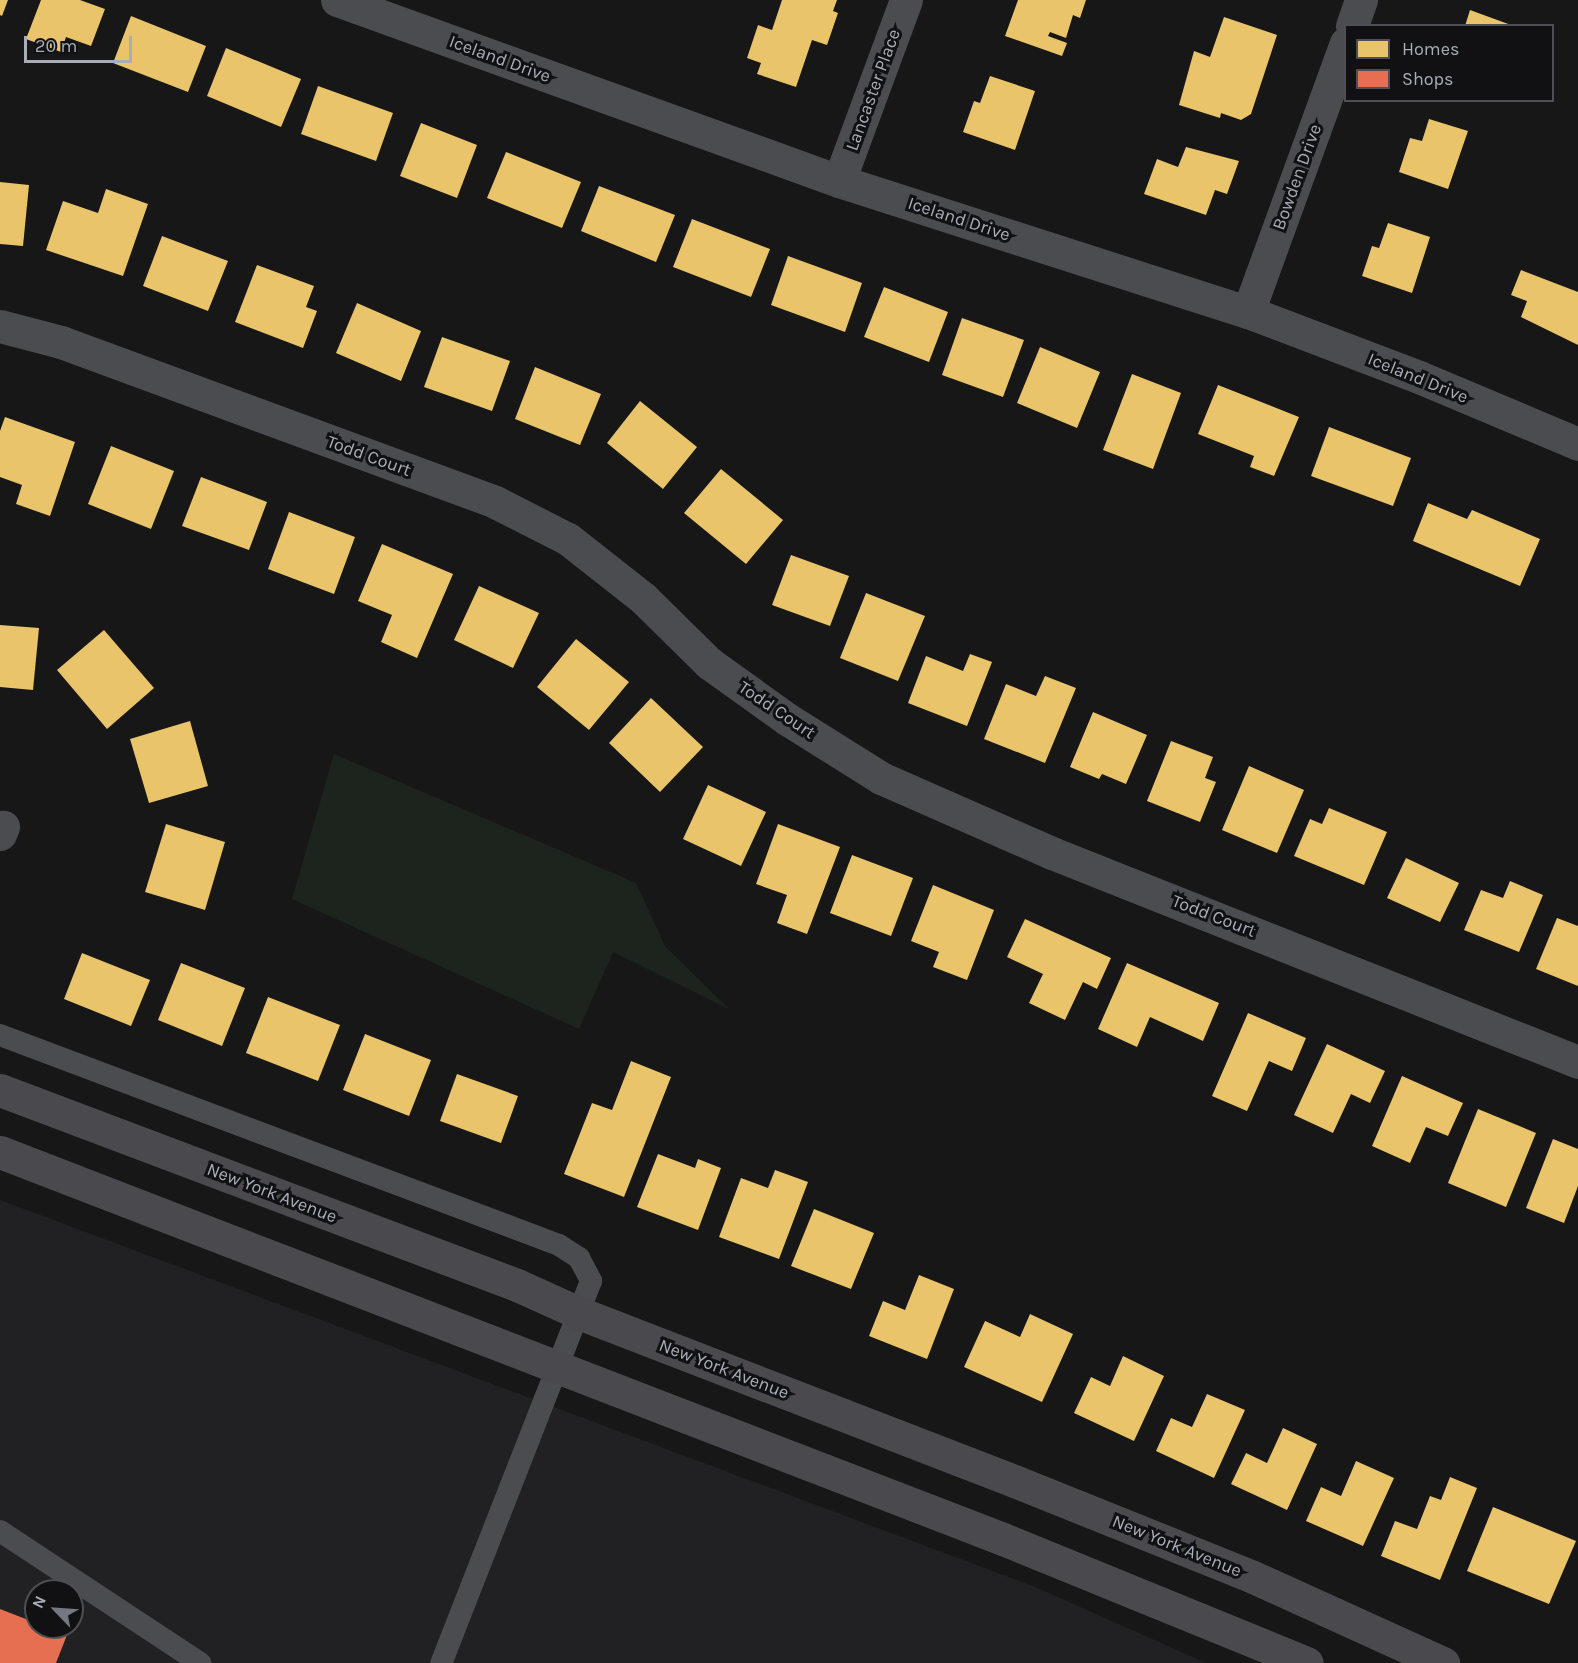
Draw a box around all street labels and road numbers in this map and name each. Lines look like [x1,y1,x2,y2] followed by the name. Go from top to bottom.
[841,26,905,154] street label: Lancaster Place
[446,31,554,87] street label: Iceland Drive
[1268,121,1326,233] street label: Bowden Drive
[905,192,1013,246] street label: Iceland Drive
[1365,348,1471,408] street label: Iceland Drive
[324,431,414,481] street label: Todd Court
[734,676,820,744] street label: Todd Court
[1169,890,1259,942] street label: Todd Court
[204,1158,340,1228] street label: New York Avenue
[656,1334,792,1404] street label: New York Avenue
[1109,1510,1245,1582] street label: New York Avenue

